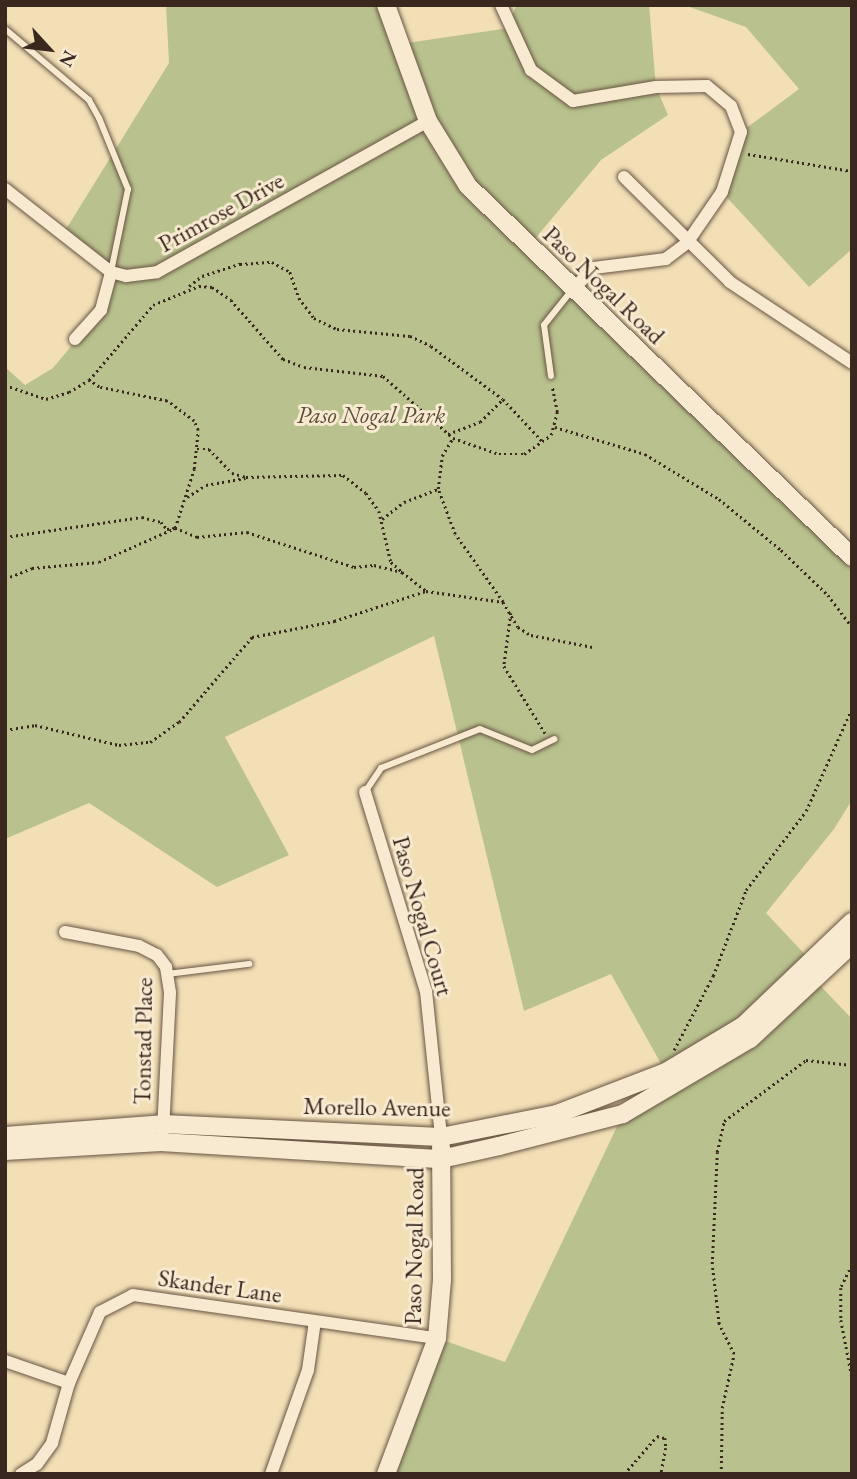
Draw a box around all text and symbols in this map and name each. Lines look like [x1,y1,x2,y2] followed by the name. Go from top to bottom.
[14,14,84,84] north arrow
[54,46,83,71] text: N
[153,166,289,258] street label: Primrose Drive
[537,220,671,350] street label: Paso Nogal Road
[297,401,445,429] park label: Paso Nogal Park
[386,833,460,999] street label: Paso Nogal Court
[127,977,159,1105] street label: Tonstad Place
[303,1091,451,1123] street label: Morello Avenue
[398,1167,430,1325] street label: Paso Nogal Road
[156,1263,284,1309] street label: Skander Lane

